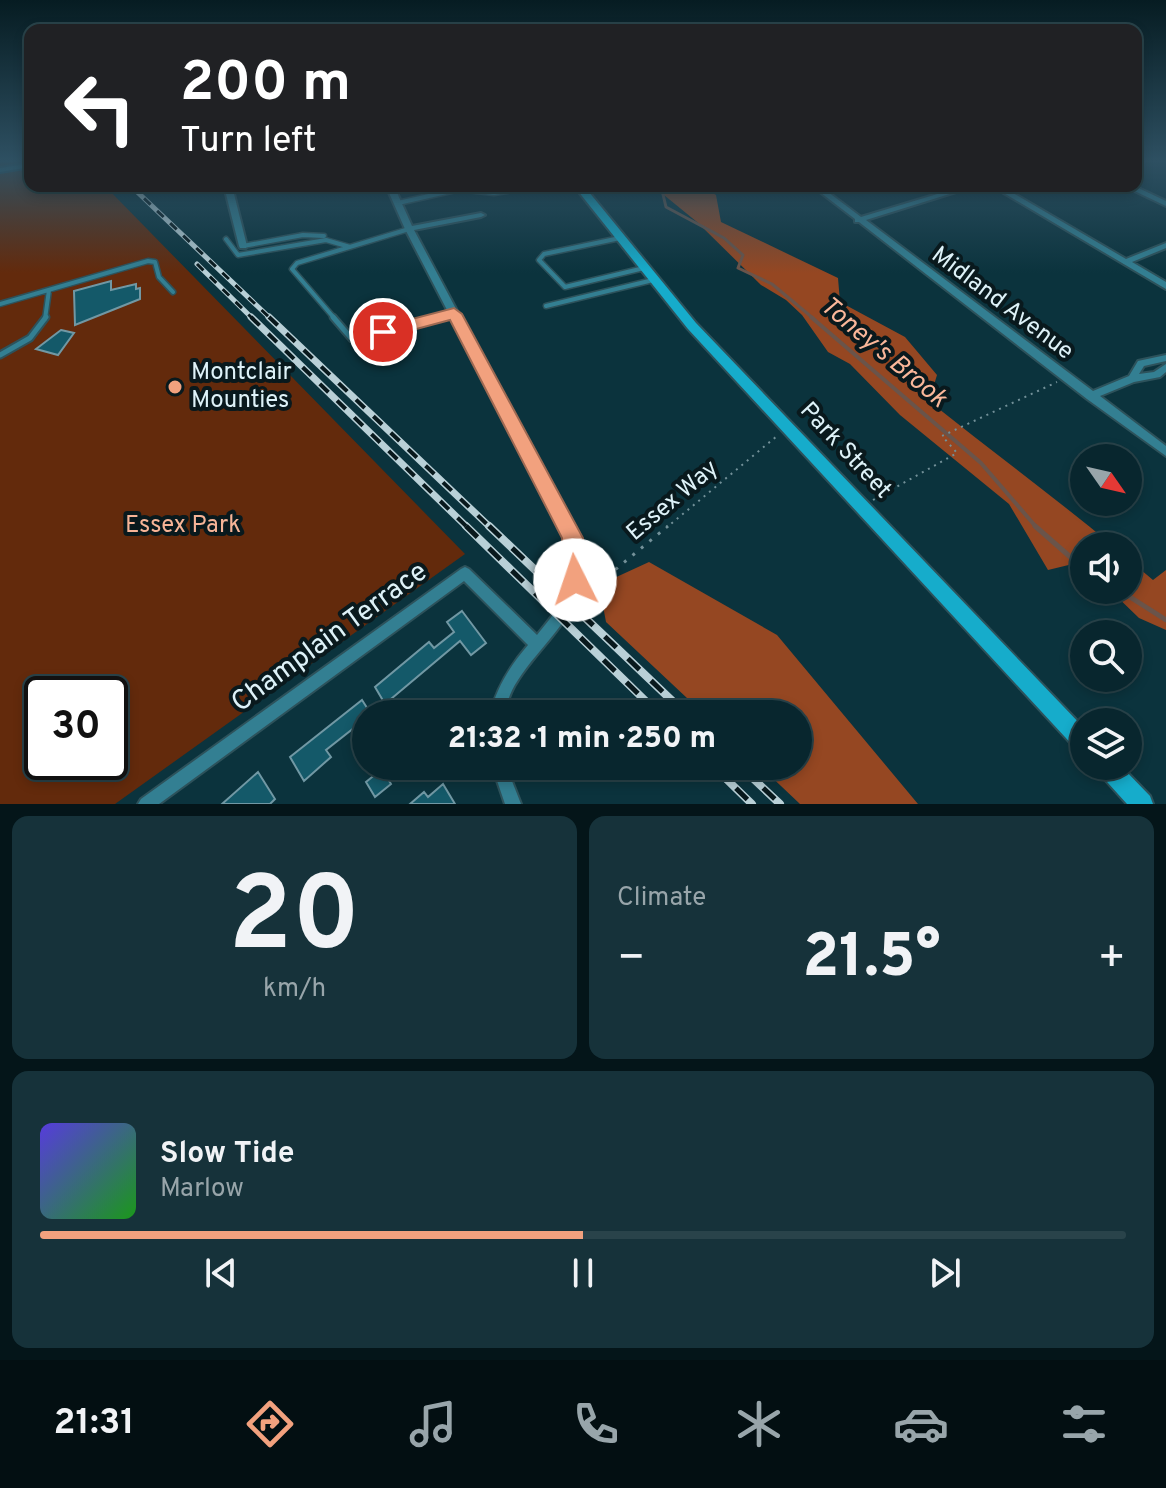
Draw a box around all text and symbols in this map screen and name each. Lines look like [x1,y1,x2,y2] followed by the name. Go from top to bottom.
[180,50,351,120] text: 200 m
[48,56,152,160] icon: left
[180,119,317,165] text: Turn left
[925,241,1079,367] street label: Midland Avenue
[813,290,954,416] water label: Toney's Brook
[349,298,417,366] pin
[361,310,405,354] icon: arrive
[191,358,292,416] place label: Montclair Mounties
[166,378,184,396] marker: Montclair Mounties
[793,396,897,506] street label: Park Street
[1070,444,1142,516] north arrow
[1070,444,1142,780] map controls
[621,454,725,548] street label: Essex Way
[125,511,241,541] park label: Essex Park
[1070,532,1142,604] button: sound
[533,538,617,622] position arrow
[225,555,435,721] street label: Champlain Terrace
[1070,620,1142,692] button: search
[24,676,128,780] speed limit sign: 30
[1070,708,1142,780] button: layers
[448,721,716,758] text: 21:32 · 1 min · 250 m
[229,855,360,987] text: 20
[617,882,706,915] text: Climate
[802,922,941,998] text: 21.5°
[617,932,645,988] text: −
[1098,932,1126,988] text: +
[263,973,326,1006] text: km/h
[160,1136,294,1173] text: Slow Tide
[160,1173,244,1206] text: Marlow
[199,1251,243,1295] icon: previous
[561,1251,605,1295] icon: pause
[923,1251,967,1295] icon: next
[242,1396,298,1452] icon: directions
[405,1396,461,1452] icon: music
[568,1396,624,1452] icon: phone
[731,1396,787,1452] icon: climate
[893,1396,949,1452] icon: car
[1056,1396,1112,1452] icon: filters
[53,1401,135,1447] text: 21:31

